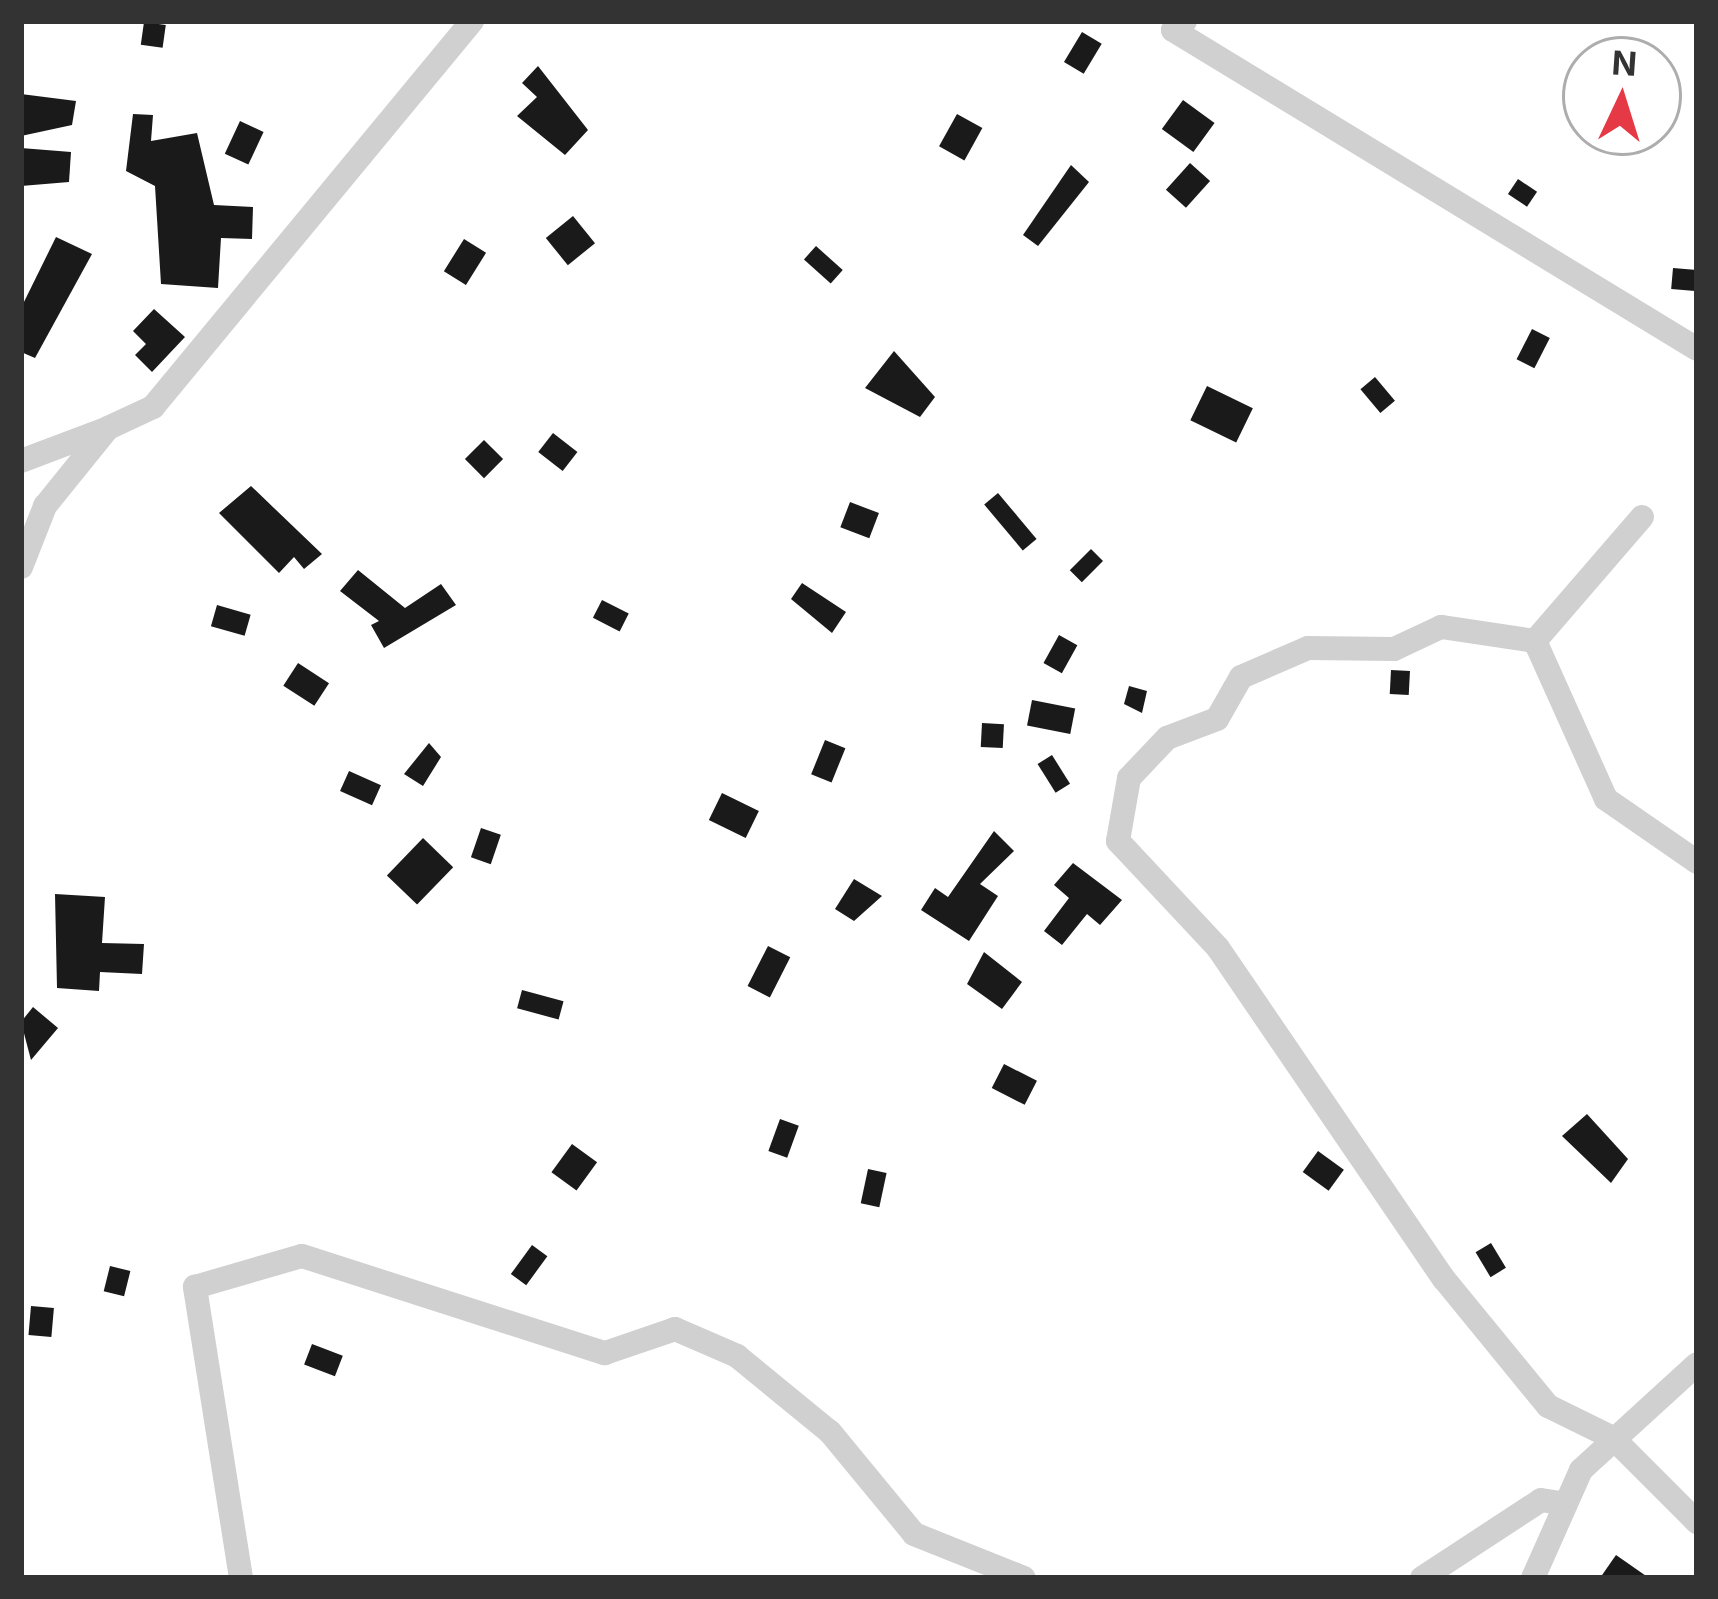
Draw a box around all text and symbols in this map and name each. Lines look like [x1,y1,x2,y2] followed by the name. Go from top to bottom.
[1562,36,1682,156] north arrow
[1610,42,1638,84] text: N

